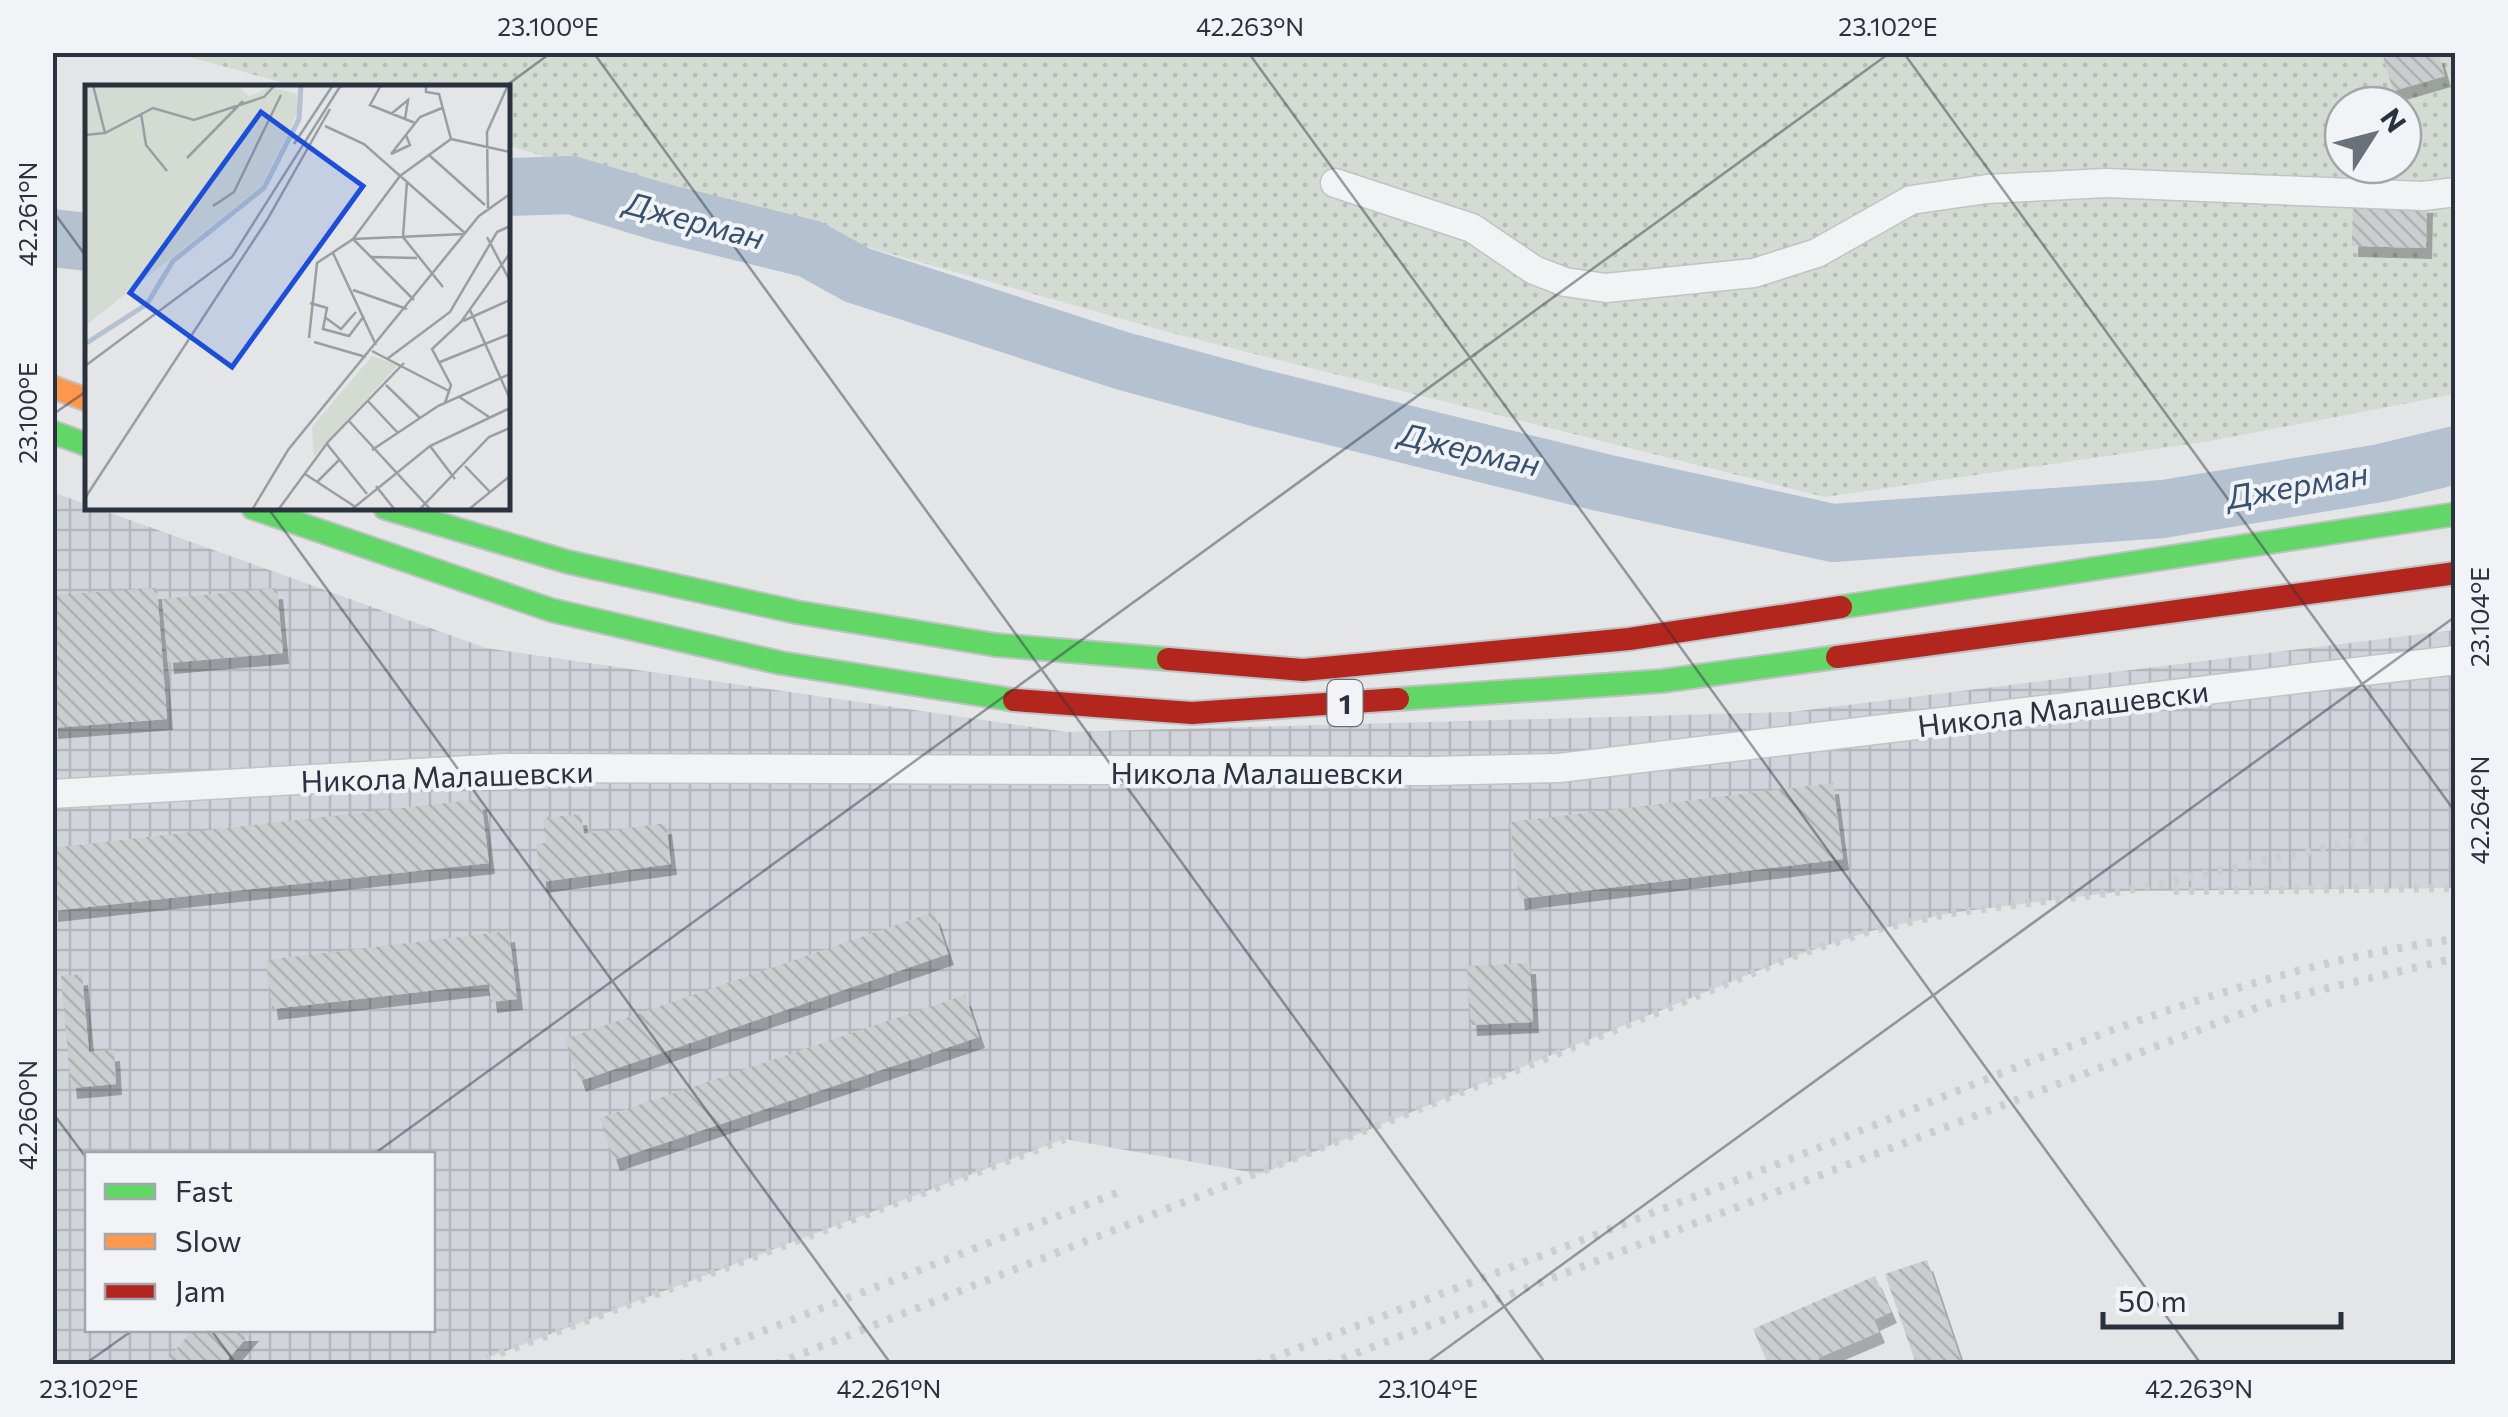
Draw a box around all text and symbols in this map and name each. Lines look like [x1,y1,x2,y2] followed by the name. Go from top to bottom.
[497,11,599,41] text: 23.100°E
[1196,11,1304,41] text: 42.263°N
[1838,11,1938,41] text: 23.102°E
[85,85,510,510] inset map
[2323,85,2423,185] north arrow
[2374,101,2414,138] text: N
[12,162,42,266] text: 42.261°N
[618,180,769,257] water label: Джерман
[12,362,42,464] text: 23.100°E
[1393,412,1544,484] water label: Джерман
[2220,452,2371,517] water label: Джерман
[2464,567,2494,667] text: 23.104°E
[1915,671,2211,743] street label: Никола Малашевски
[1328,680,1362,726] road number: 1
[300,751,594,799] street label: Никола Малашевски
[1111,753,1404,790] street label: Никола Малашевски
[2464,756,2494,864] text: 42.264°N
[12,1060,42,1170] text: 42.260°N
[85,1152,435,1332] legend
[175,1171,233,1208] text: Fast
[175,1221,242,1258] text: Slow
[2103,1267,2340,1329] scale bar
[175,1271,226,1308] text: Jam
[2118,1281,2187,1318] text: 50 m
[39,1373,139,1403] text: 23.102°E
[837,1373,941,1403] text: 42.261°N
[1378,1373,1478,1403] text: 23.104°E
[2145,1373,2253,1403] text: 42.263°N

